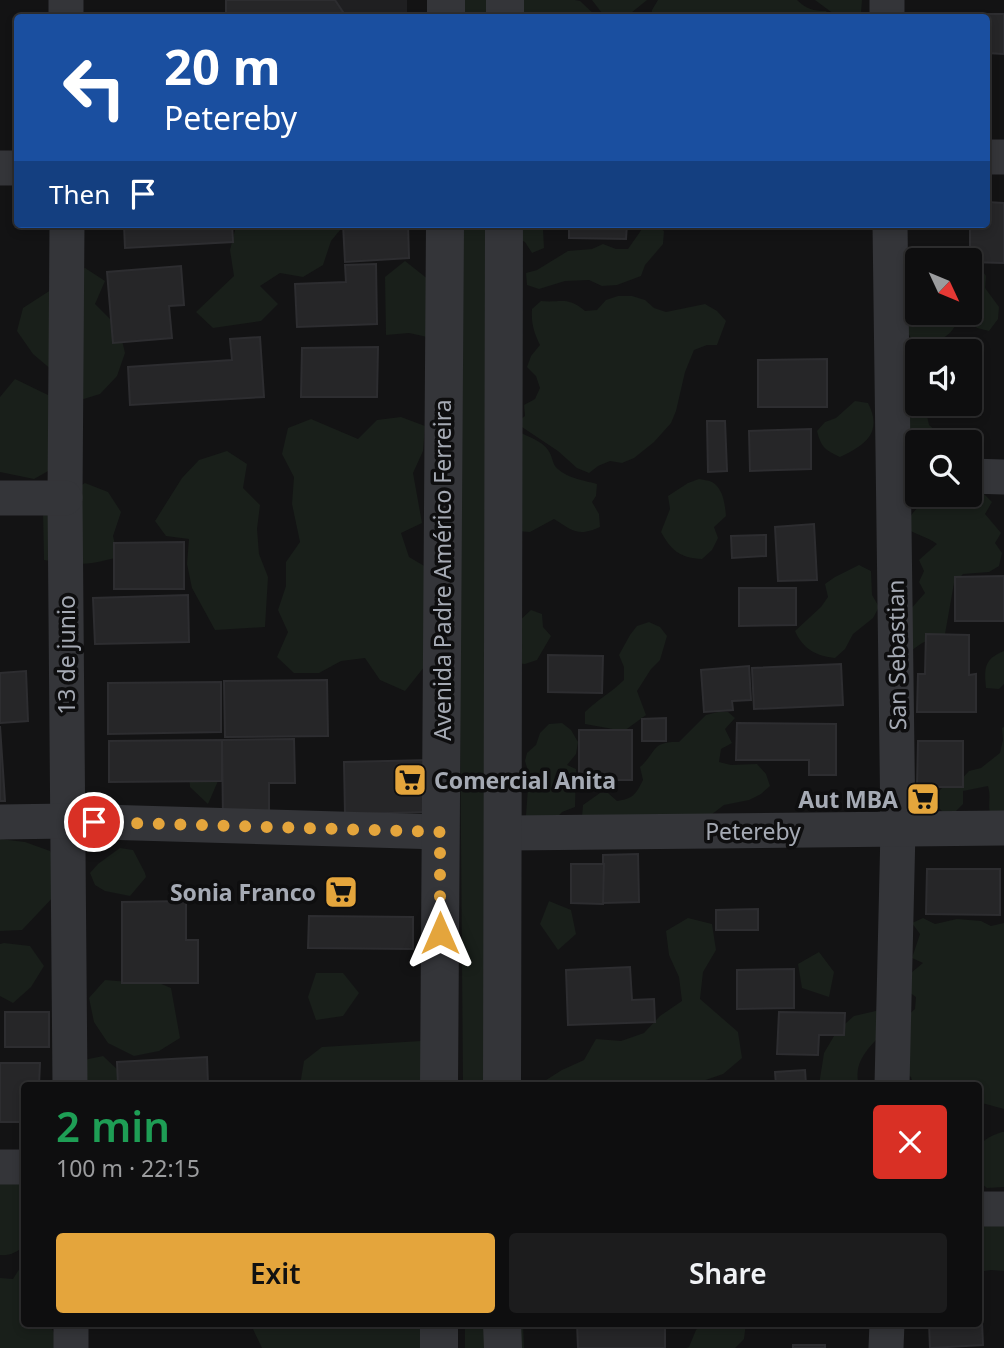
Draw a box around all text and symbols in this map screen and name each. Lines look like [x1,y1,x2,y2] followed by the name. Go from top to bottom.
[164,33,281,99] text: 20 m
[49,42,140,133] icon: left
[164,96,297,139] text: Petereby
[124,175,162,213] icon: arrive
[49,176,110,212] text: Then
[905,248,982,326] north arrow
[905,248,982,507] map controls
[905,339,982,416] button: sound
[426,399,458,741] street label: Avenida Padre Américo Ferreira
[905,430,982,507] button: search
[879,579,913,731] street label: San Sebastian
[50,595,82,715] street label: 13 de junio
[391,761,429,799] supermarket icon: Comercial Anita
[434,764,616,796] place label: Comercial Anita
[904,780,942,818] supermarket icon: Aut MBA
[798,783,898,815] place label: Aut MBA
[64,792,124,852] pin
[75,803,113,841] icon: arrive
[705,815,801,847] street label: Petereby
[322,873,360,911] supermarket icon: Sonia Franco
[170,876,316,908] place label: Sonia Franco
[403,896,477,970] position arrow
[56,1097,170,1154] text: 2 min
[873,1105,947,1179] button: close
[56,1152,200,1184] text: 100 m · 22:15
[56,1233,495,1313] button: Exit
[509,1233,947,1313] button: Share

